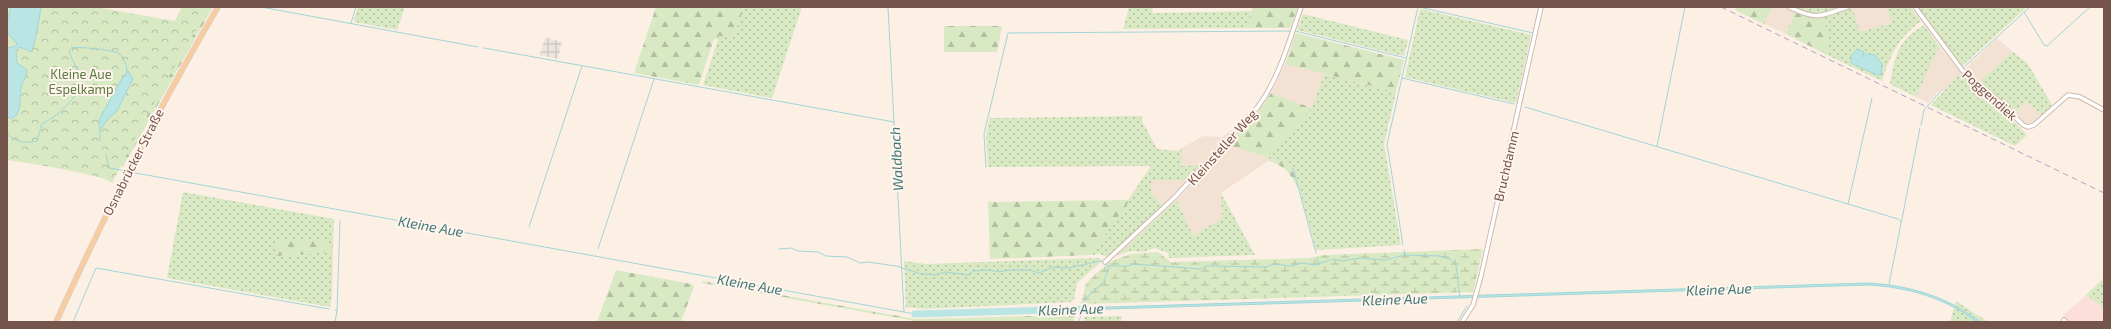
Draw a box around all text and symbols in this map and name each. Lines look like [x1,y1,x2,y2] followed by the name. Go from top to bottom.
[49,66,113,97] park label: Kleine Aue Espelkamp
[1959,66,2021,124] street label: Poggendiek
[99,106,167,218] street label: Osnabrücker Straße
[1184,106,1260,188] street label: Kleinsteller Weg
[886,127,906,191] water label: Waldbach
[1490,129,1522,203] street label: Bruchdamm
[397,212,465,240] water label: Kleine Aue
[716,270,784,298] water label: Kleine Aue
[1686,279,1753,299] water label: Kleine Aue
[1362,289,1429,309] water label: Kleine Aue
[1038,299,1105,319] water label: Kleine Aue

